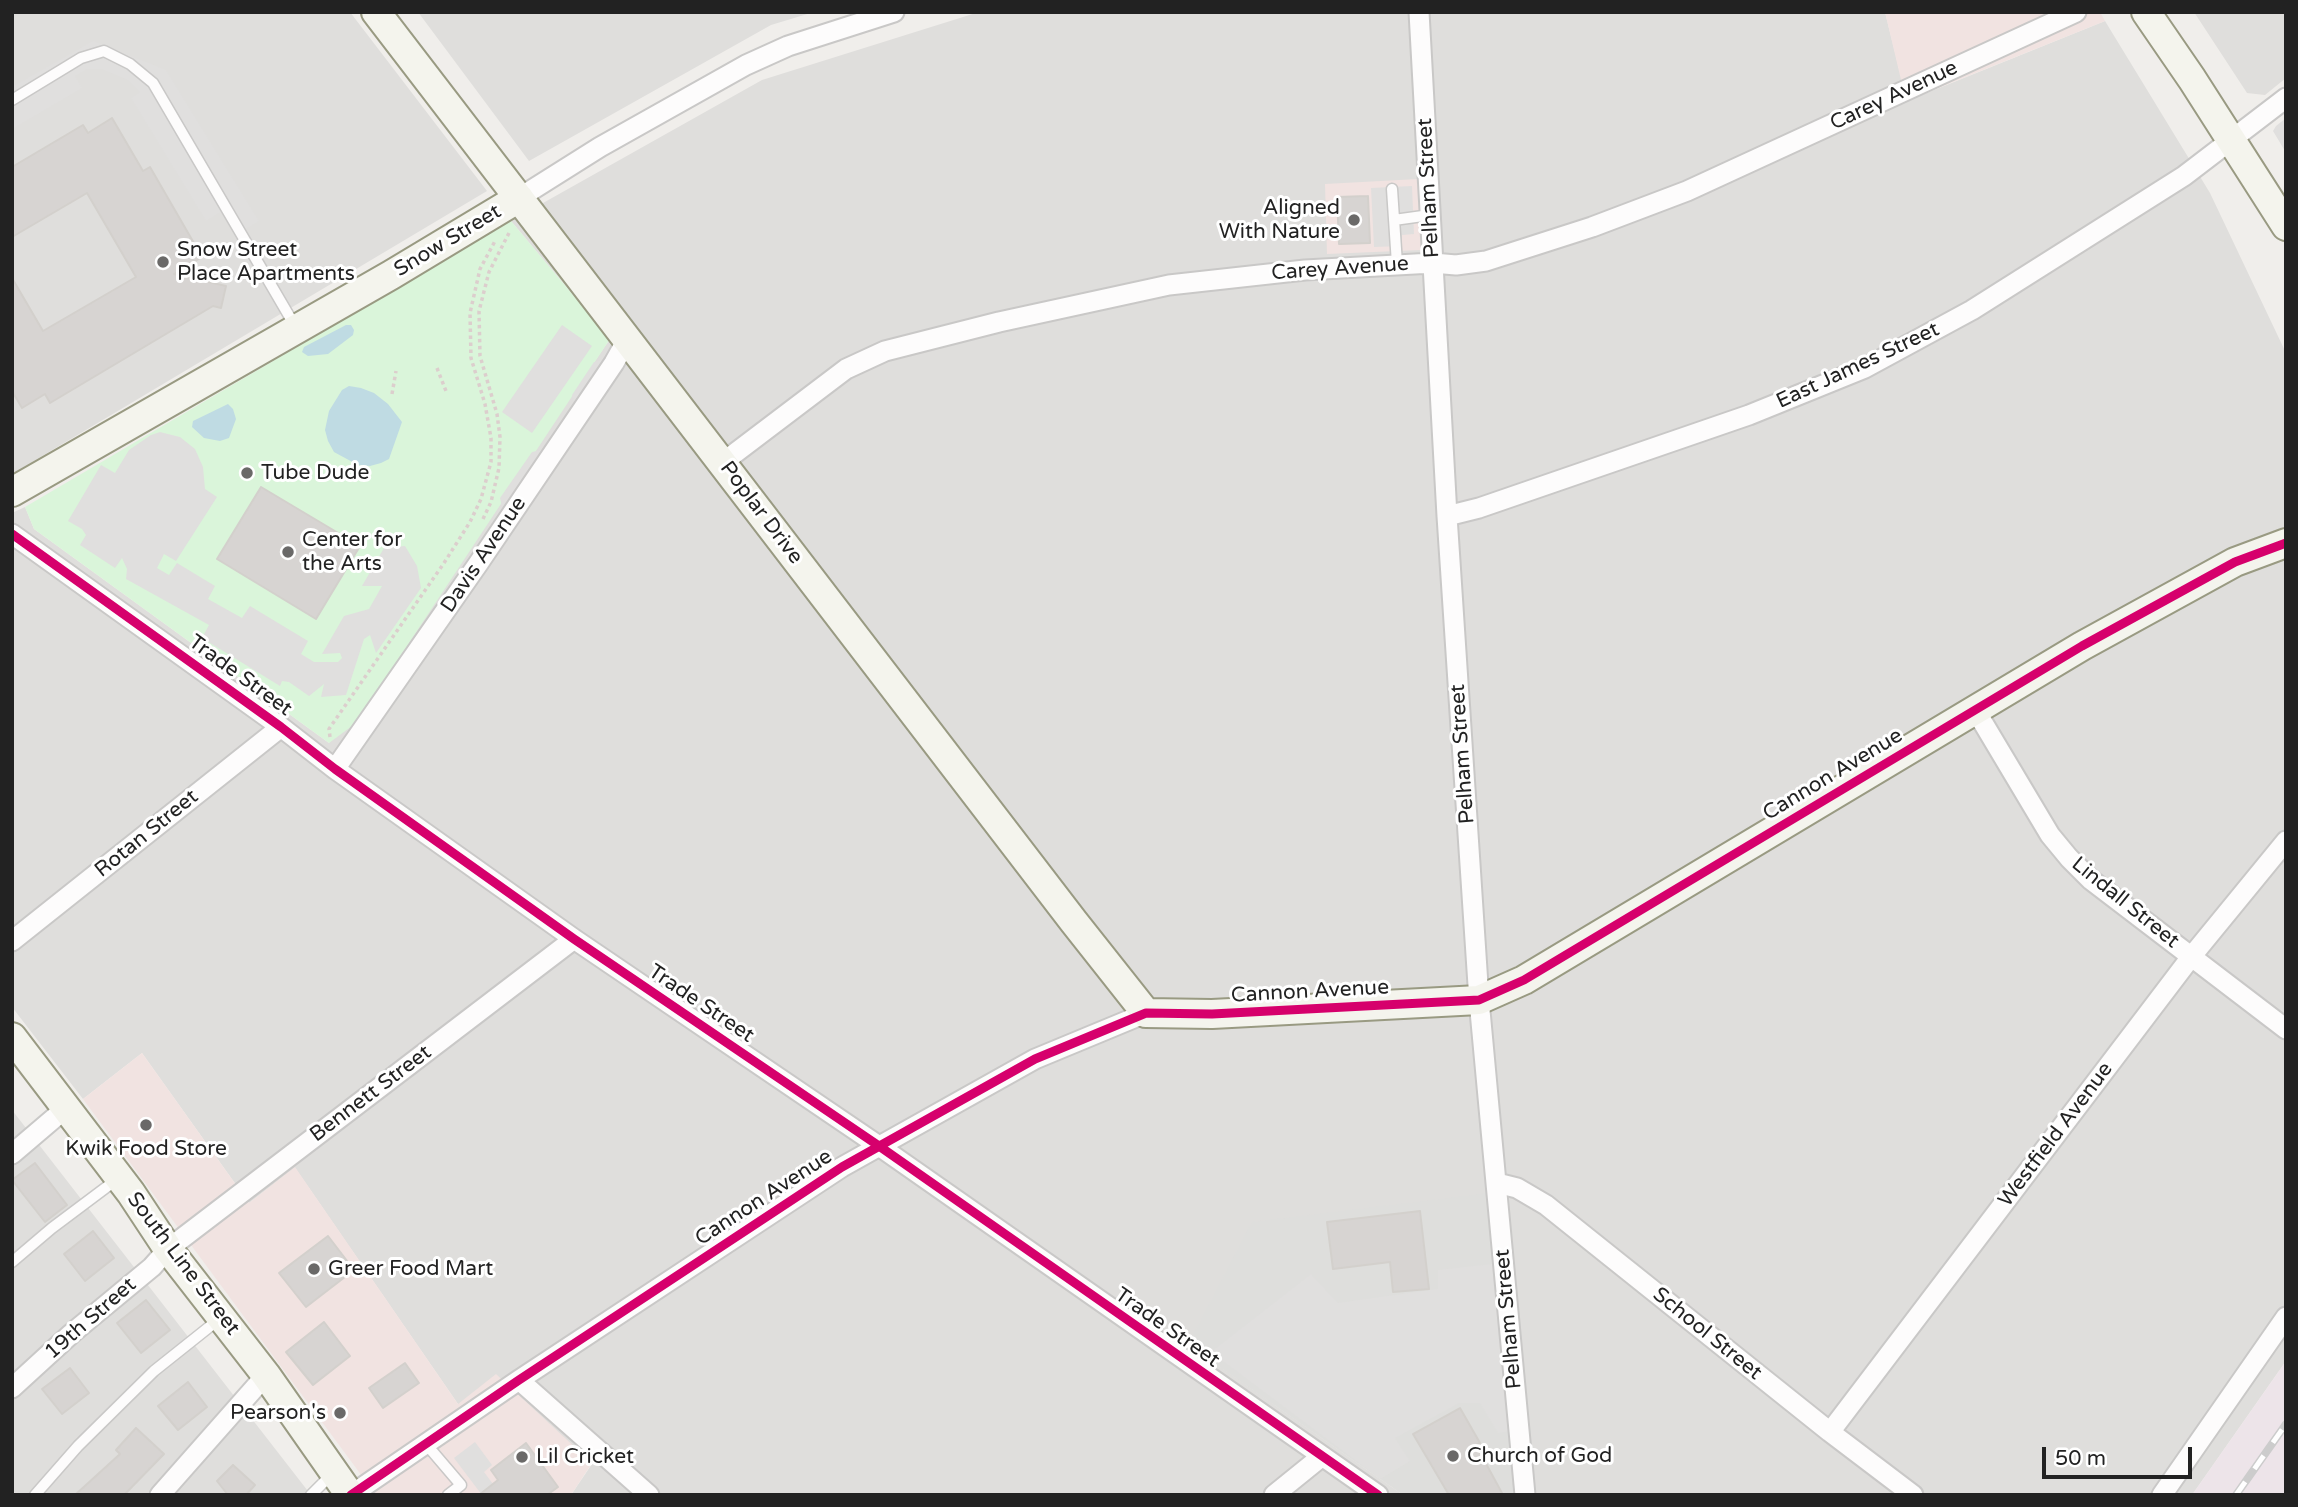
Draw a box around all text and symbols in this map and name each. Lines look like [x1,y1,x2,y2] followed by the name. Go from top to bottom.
[1826,55,1962,137] street label: Carey Avenue
[1413,117,1445,259] street label: Pelham Street
[1219,195,1340,245] place label: Aligned With Nature
[390,199,506,283] street label: Snow Street
[1346,212,1362,228] marker: Aligned With Nature
[177,237,355,287] place label: Snow Street Place Apartments
[1270,252,1410,286] street label: Carey Avenue
[155,254,171,270] marker: Snow Street Place Apartments
[1773,317,1943,415] street label: East James Street
[714,457,808,569] street label: Poplar Drive
[261,460,369,486] place label: Tube Dude
[239,465,255,481] marker: Tube Dude
[436,492,532,618] street label: Davis Avenue
[302,527,402,577] place label: Center for the Arts
[280,544,296,560] marker: Center for the Arts
[183,630,297,722] street label: Trade Street
[1446,683,1480,825] street label: Pelham Street
[1759,723,1907,827] street label: Cannon Avenue
[90,785,204,883] street label: Rotan Street
[2066,852,2184,954] street label: Lindall Street
[643,959,759,1049] street label: Trade Street
[1230,975,1390,1009] street label: Cannon Avenue
[305,1040,437,1148] street label: Bennett Street
[1993,1058,2119,1212] street label: Westfield Avenue
[138,1117,154,1133] marker: Kwik Food Store
[65,1136,227,1162] place label: Kwik Food Store
[691,1144,837,1252] street label: Cannon Avenue
[121,1188,245,1340] street label: South Line Street
[1490,1248,1528,1390] street label: Pelham Street
[328,1256,493,1282] place label: Greer Food Mart
[306,1261,322,1277] marker: Greer Food Mart
[40,1273,142,1365] street label: 19th Street
[1647,1282,1767,1386] street label: School Street
[1110,1283,1224,1373] street label: Trade Street
[230,1400,326,1426] place label: Pearson's
[332,1405,348,1421] marker: Pearson's
[2046,1434,2196,1478] scale bar
[1467,1443,1612,1469] place label: Church of God
[536,1444,634,1470] place label: Lil Cricket
[2055,1446,2106,1471] text: 50 m
[1445,1448,1461,1464] marker: Church of God
[514,1449,530,1465] marker: Lil Cricket

